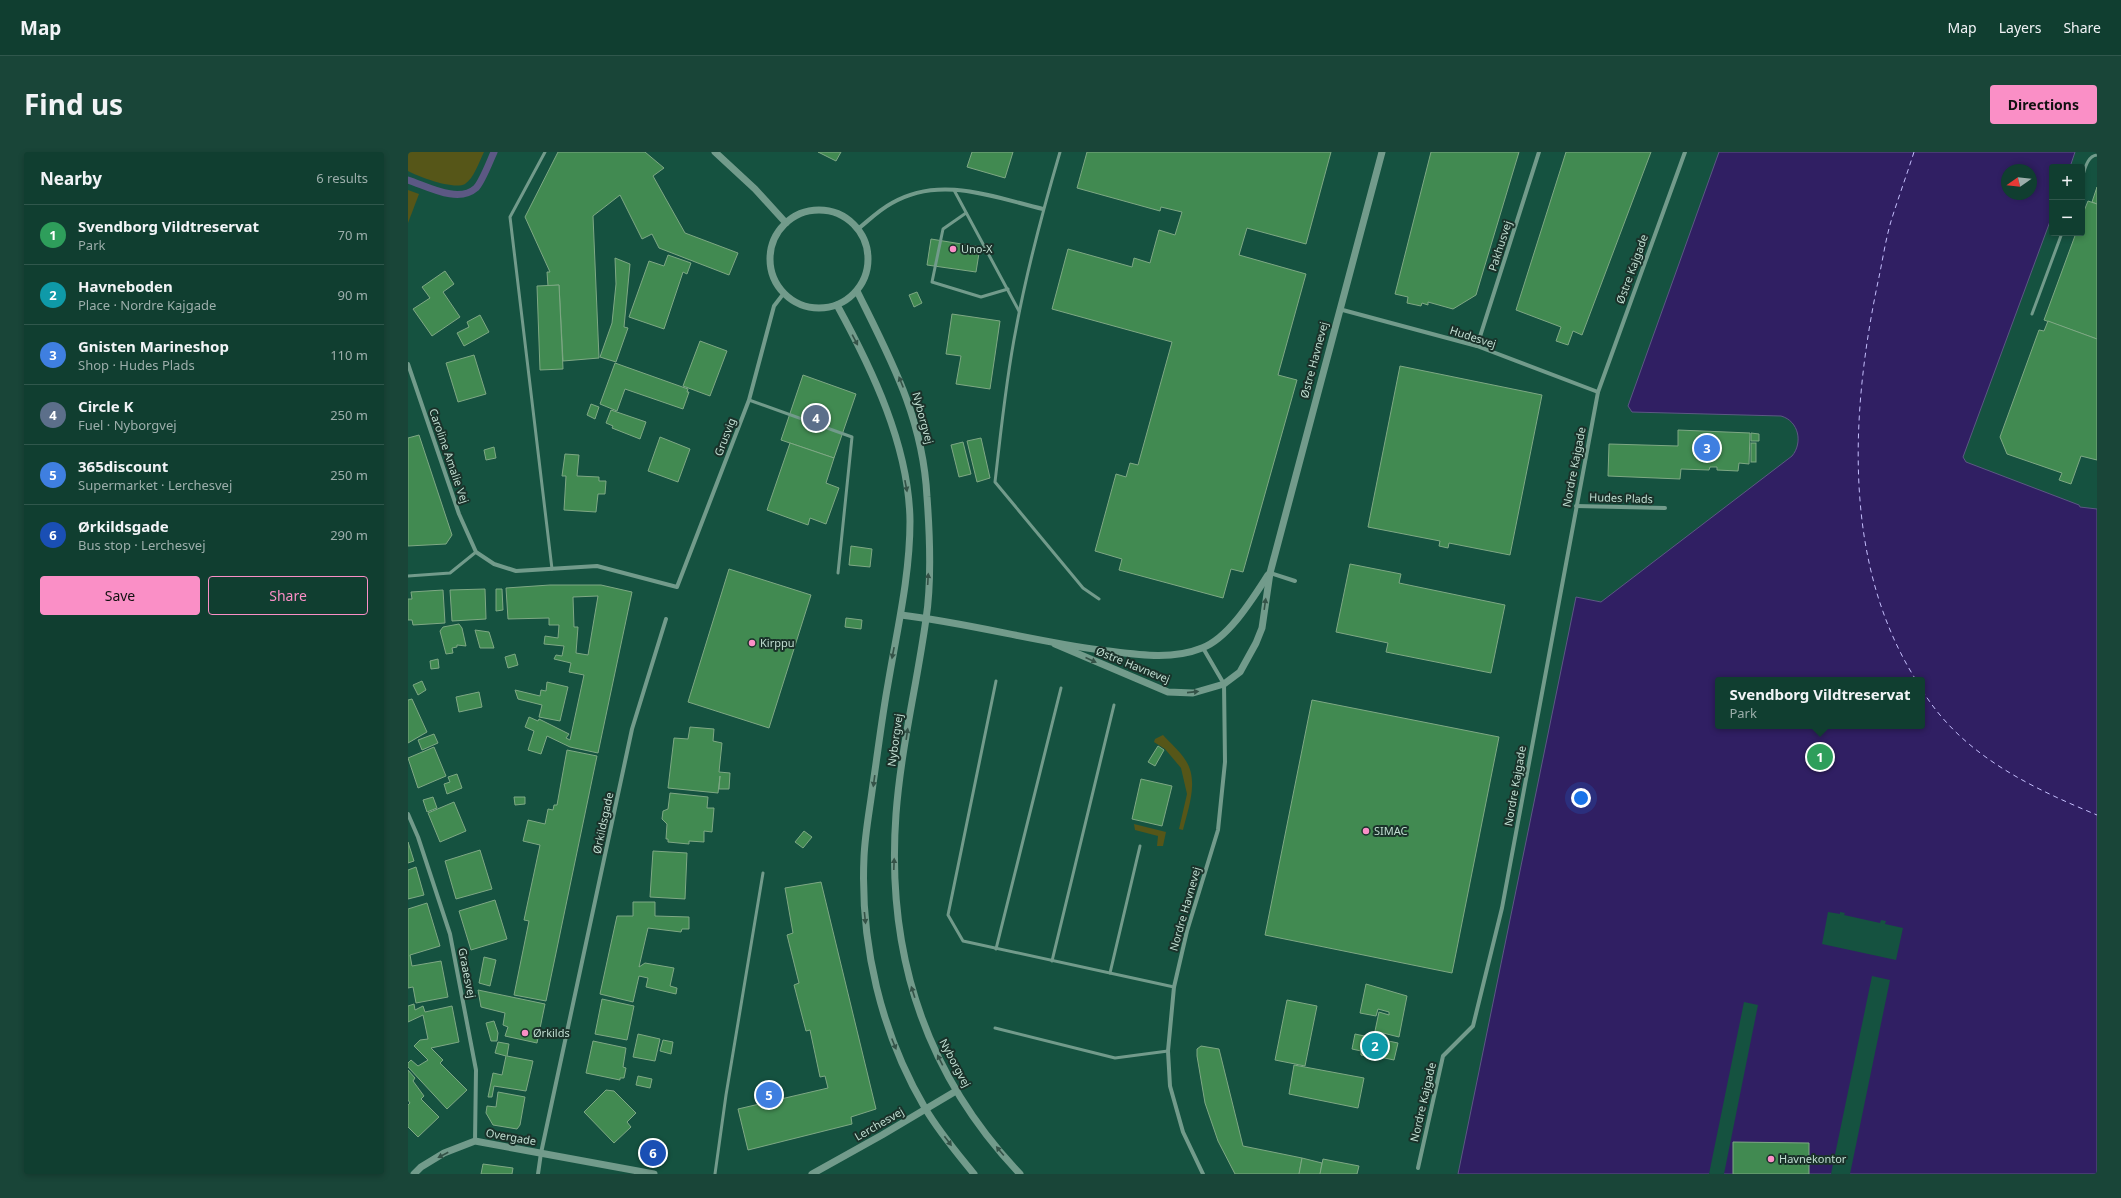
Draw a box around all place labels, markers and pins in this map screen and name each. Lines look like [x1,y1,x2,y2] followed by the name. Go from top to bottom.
[961,241,993,256] place label: Uno-X
[948,244,958,254] marker: Uno-X
[803,403,829,433] pin: 4
[1694,433,1720,463] pin: 3
[760,635,795,650] place label: Kirppu
[747,638,757,648] marker: Kirppu
[1807,742,1833,772] pin: 1
[1374,823,1408,838] place label: SIMAC
[1361,826,1371,836] marker: SIMAC
[533,1025,570,1040] place label: Ørkilds
[520,1028,530,1038] marker: Ørkilds
[1362,1031,1388,1061] pin: 2
[756,1080,782,1110] pin: 5
[640,1138,666,1168] pin: 6
[1779,1151,1847,1166] place label: Havnekontor
[1766,1154,1776,1164] marker: Havnekontor

